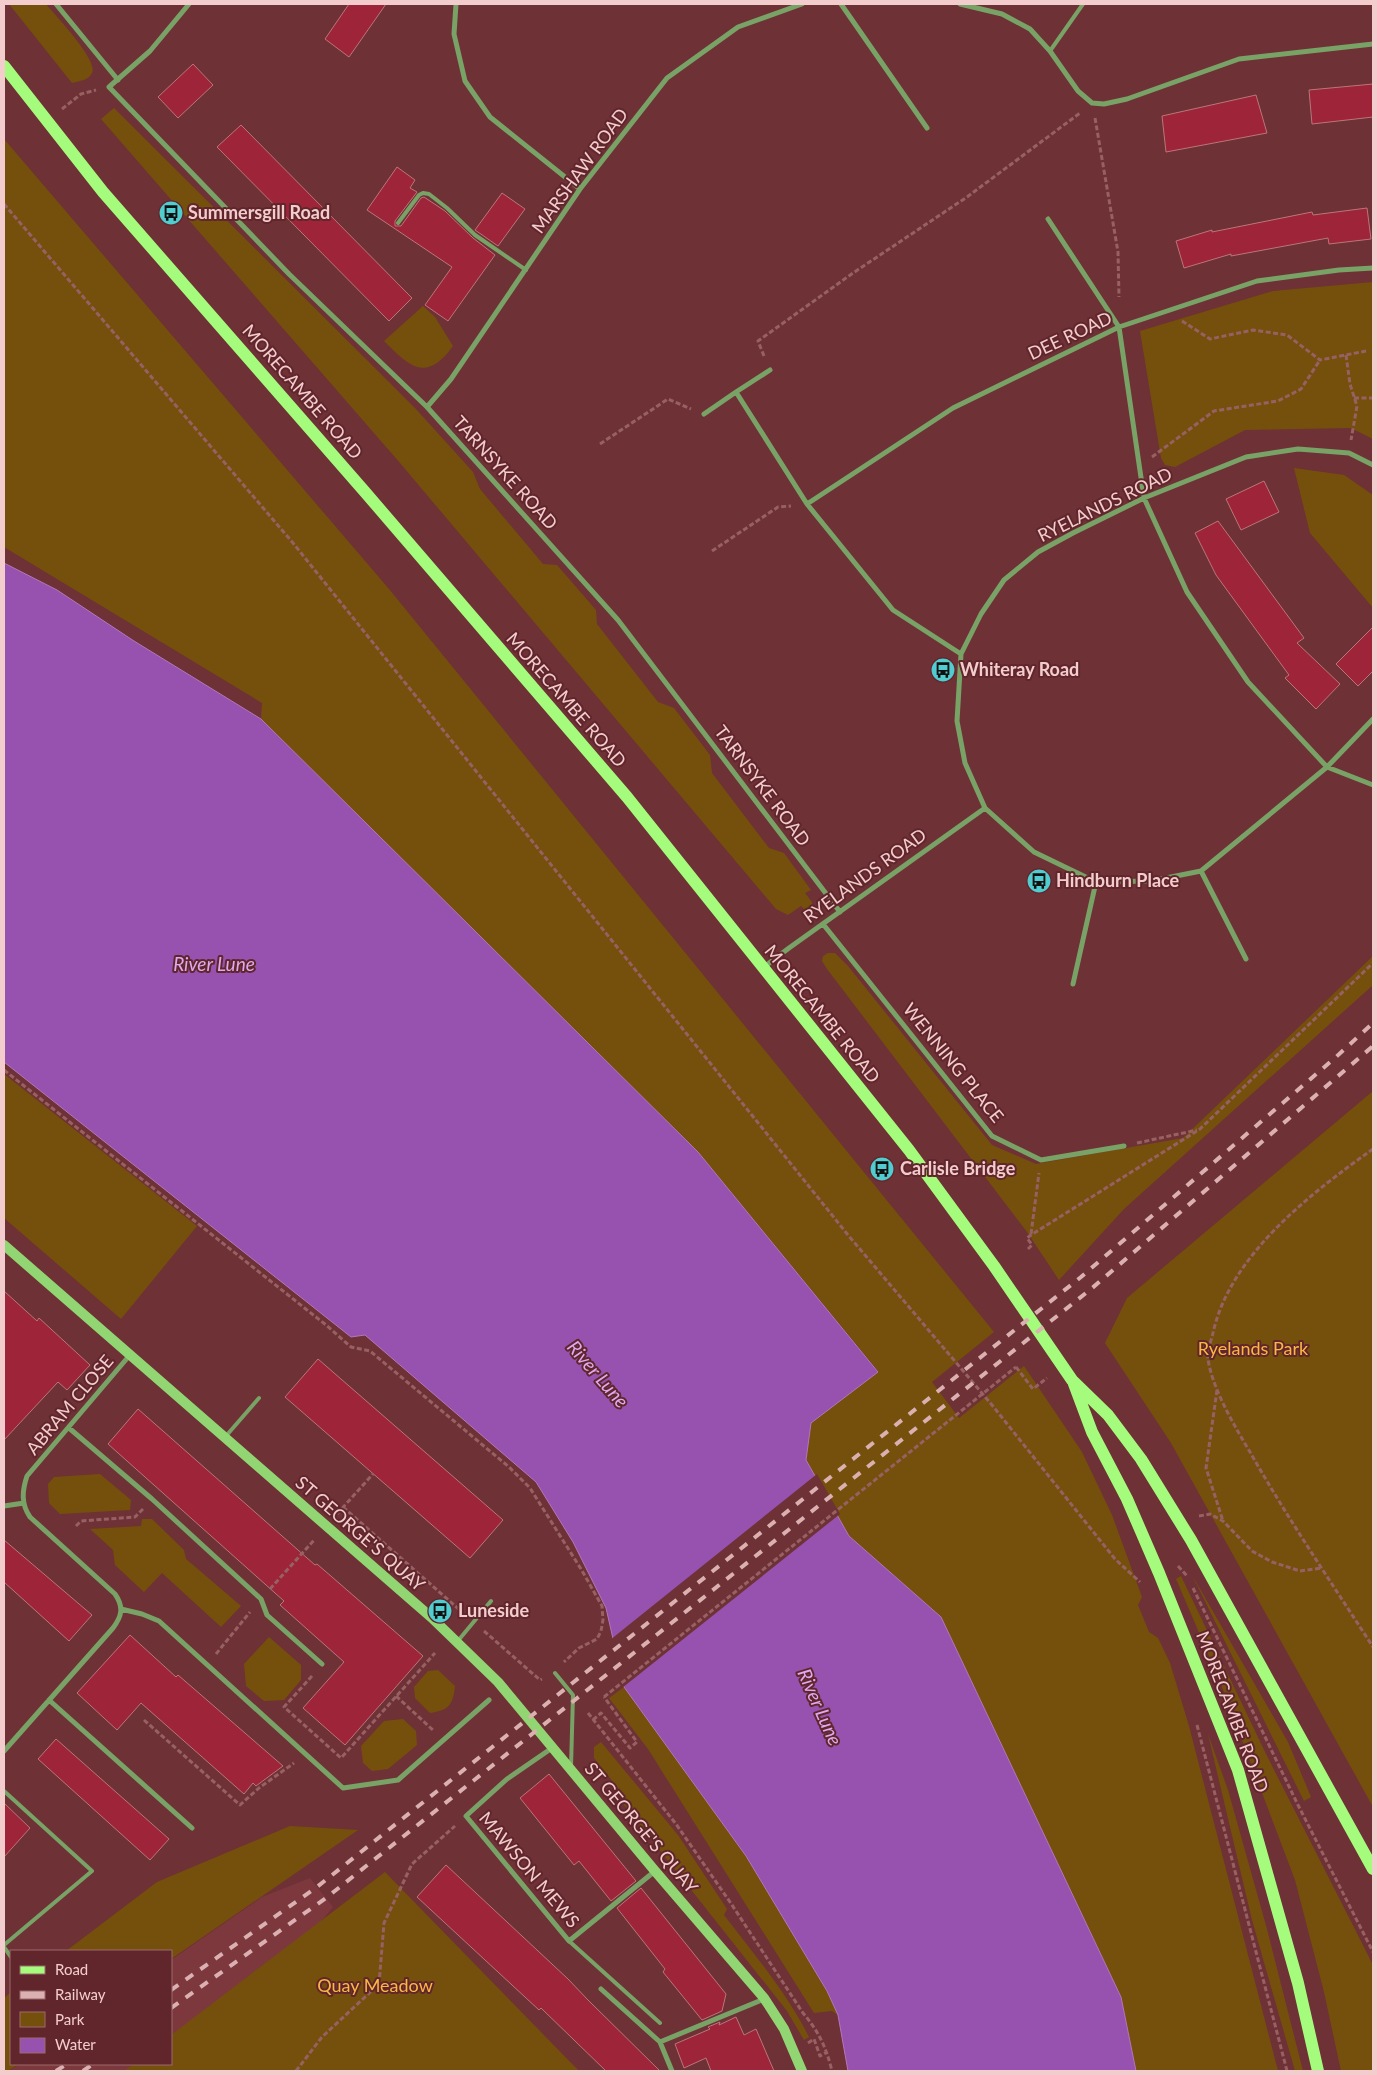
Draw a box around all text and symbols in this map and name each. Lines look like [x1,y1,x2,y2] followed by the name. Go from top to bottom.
[526,104,632,237] street label: MARSHAW ROAD
[158,200,184,226] bus stop icon: Summersgill Road
[188,201,330,223] place label: Summersgill Road
[1024,306,1115,364] street label: DEE ROAD
[238,320,367,463] street label: MORECAMBE ROAD
[449,411,563,534] street label: TARNSYKE ROAD
[1034,462,1175,546] street label: RYELANDS ROAD
[502,628,631,771] street label: MORECAMBE ROAD
[930,657,956,683] bus stop icon: Whiteray Road
[960,658,1079,680] place label: Whiteray Road
[710,721,815,850] street label: TARNSYKE ROAD
[799,823,930,927] street label: RYELANDS ROAD
[1026,868,1052,894] bus stop icon: Hindburn Place
[1056,869,1180,891] place label: Hindburn Place
[760,940,885,1087] street label: MORECAMBE ROAD
[173,952,255,975] water label: River Lune
[899,998,1009,1127] street label: WENNING PLACE
[869,1156,895,1182] bus stop icon: Carlisle Bridge
[900,1157,1016,1179] place label: Carlisle Bridge
[563,1335,634,1412] water label: River Lune
[1198,1337,1309,1359] park label: Ryelands Park
[21,1350,117,1459] street label: ABRAM CLOSE
[291,1471,430,1596] street label: ST GEORGE'S QUAY
[427,1598,453,1624] bus stop icon: Luneside
[458,1599,530,1621] place label: Luneside
[1192,1628,1274,1795] street label: MORECAMBE ROAD
[793,1665,848,1749] water label: River Lune
[581,1757,704,1898] street label: ST GEORGE'S QUAY
[475,1807,585,1932] street label: MAWSON MEWS
[10,1950,172,2065] legend
[55,1960,88,1978] text: Road
[317,1974,433,1996] park label: Quay Meadow
[55,1985,106,2003] text: Railway
[55,2010,85,2028] text: Park
[55,2035,96,2053] text: Water

